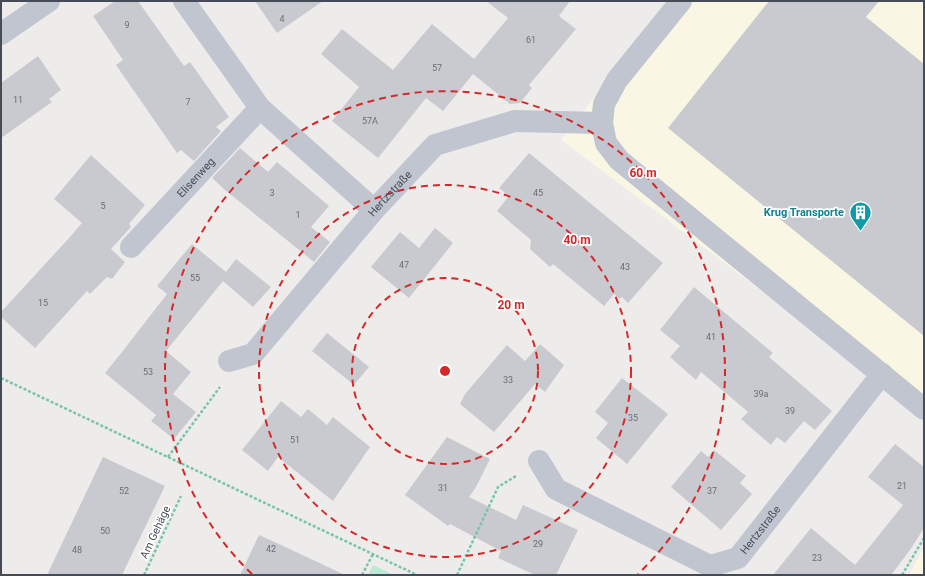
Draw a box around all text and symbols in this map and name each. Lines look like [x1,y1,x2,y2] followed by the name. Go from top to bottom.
[279,14,285,24] house number: 4
[124,20,130,30] house number: 9
[526,35,536,45] house number: 61
[432,63,442,73] house number: 57
[13,95,23,105] house number: 11
[185,97,191,107] house number: 7
[362,116,378,126] house number: 57A
[174,155,218,200] street label: Elisenweg
[629,166,657,180] text: 60 m
[366,168,415,219] street label: Hertzstraße
[269,188,275,198] house number: 3
[533,188,543,198] house number: 45
[847,199,873,232] building icon: Krug Transporte
[100,201,106,211] house number: 5
[764,206,844,219] place label: Krug Transporte
[295,210,301,220] house number: 1
[563,233,591,247] text: 40 m
[399,260,409,270] house number: 47
[620,262,630,272] house number: 43
[190,273,200,283] house number: 55
[38,298,48,308] house number: 15
[497,298,525,312] text: 20 m
[706,332,716,342] house number: 41
[438,364,452,378] centre of rings
[143,367,153,377] house number: 53
[503,375,513,385] house number: 33
[753,389,769,399] house number: 39a
[785,406,795,416] house number: 39
[628,413,638,423] house number: 35
[290,435,300,445] house number: 51
[897,481,907,491] house number: 21
[438,483,448,493] house number: 31
[119,486,129,496] house number: 52
[707,486,717,496] house number: 37
[738,503,784,557] street label: Hertzstraße
[138,504,173,561] street label: Am Gehäge
[100,526,110,536] house number: 50
[533,539,543,549] house number: 29
[266,544,276,554] house number: 42
[72,545,82,555] house number: 48
[812,553,822,563] house number: 23

